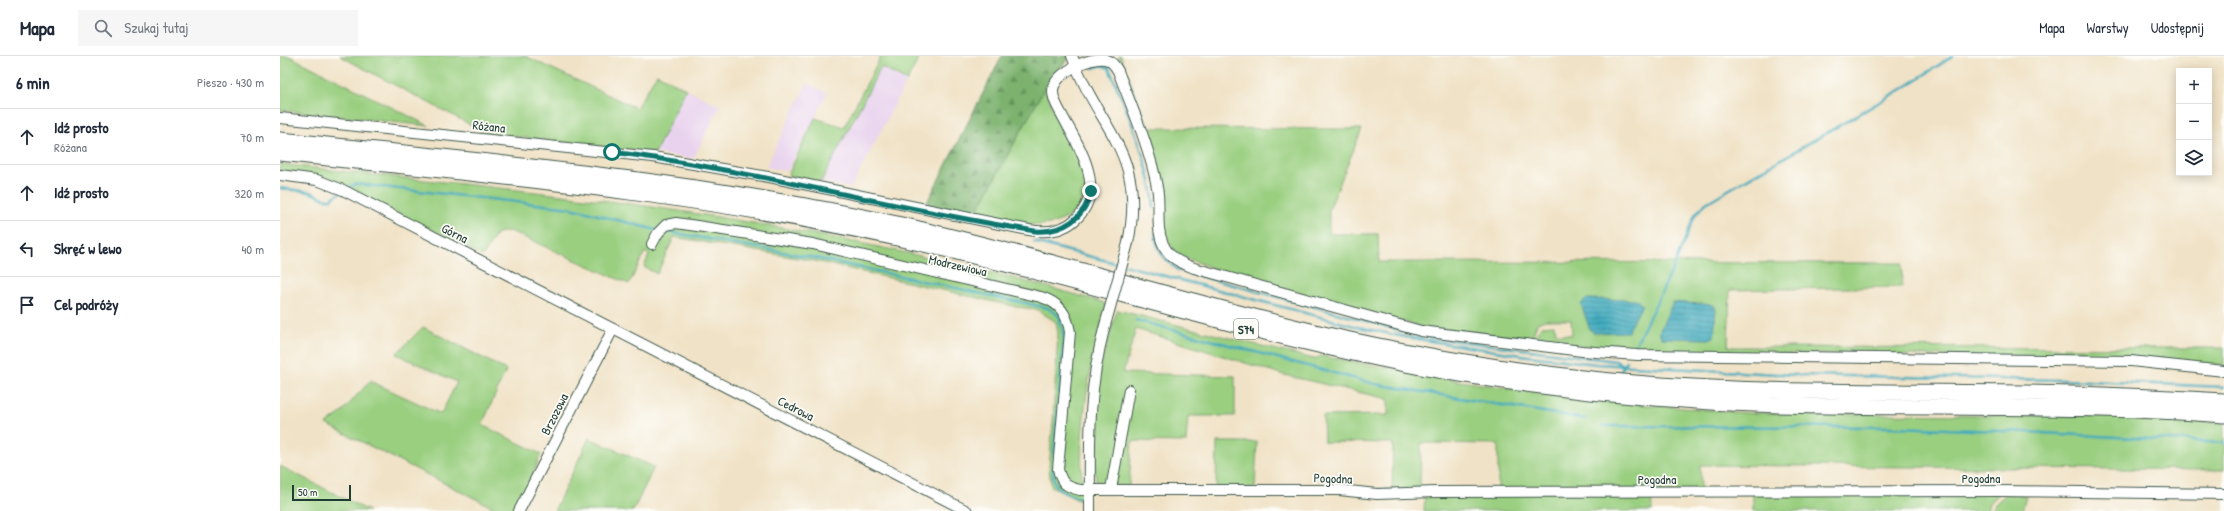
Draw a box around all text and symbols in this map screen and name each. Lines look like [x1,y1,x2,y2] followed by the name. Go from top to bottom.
[78,10,358,46] search box
[20,15,54,41] text: Mapa
[92,17,114,39] icon: search
[124,17,188,38] text: Szukaj tutaj
[2039,18,2065,37] text: Mapa
[2087,18,2129,37] text: Warstwy
[2151,18,2204,37] text: Udostępnij
[2176,68,2212,176] map controls
[2176,68,2212,104] button: +
[16,71,50,94] text: 6 min
[197,73,264,91] text: Pieszo · 430 m
[2176,104,2212,140] button: −
[472,115,506,137] street label: Różana
[54,117,108,138] text: Idź prosto
[16,126,38,148] icon: ahead
[240,128,264,146] text: 70 m
[54,138,87,156] text: Różana
[2176,140,2212,176] button: layers
[603,143,621,161] route start
[16,182,38,204] icon: ahead
[54,182,108,203] text: Idź prosto
[1082,182,1100,200] route end
[234,184,264,202] text: 320 m
[439,219,471,247] street label: Górna
[16,238,38,260] icon: left
[54,238,121,259] text: Skręć w lewo
[241,240,264,258] text: 40 m
[927,250,989,280] street label: Modrzewiowa
[16,294,38,316] icon: arrive
[54,294,119,315] text: Cel podróży
[1234,319,1258,339] road number: S74
[536,390,572,438] street label: Brzozowa
[775,391,817,425] street label: Cedrowa
[1313,468,1353,488] street label: Pogodna
[1962,469,2000,487] street label: Pogodna
[1638,470,1676,488] street label: Pogodna
[292,483,351,502] scale bar
[298,485,318,499] text: 50 m

